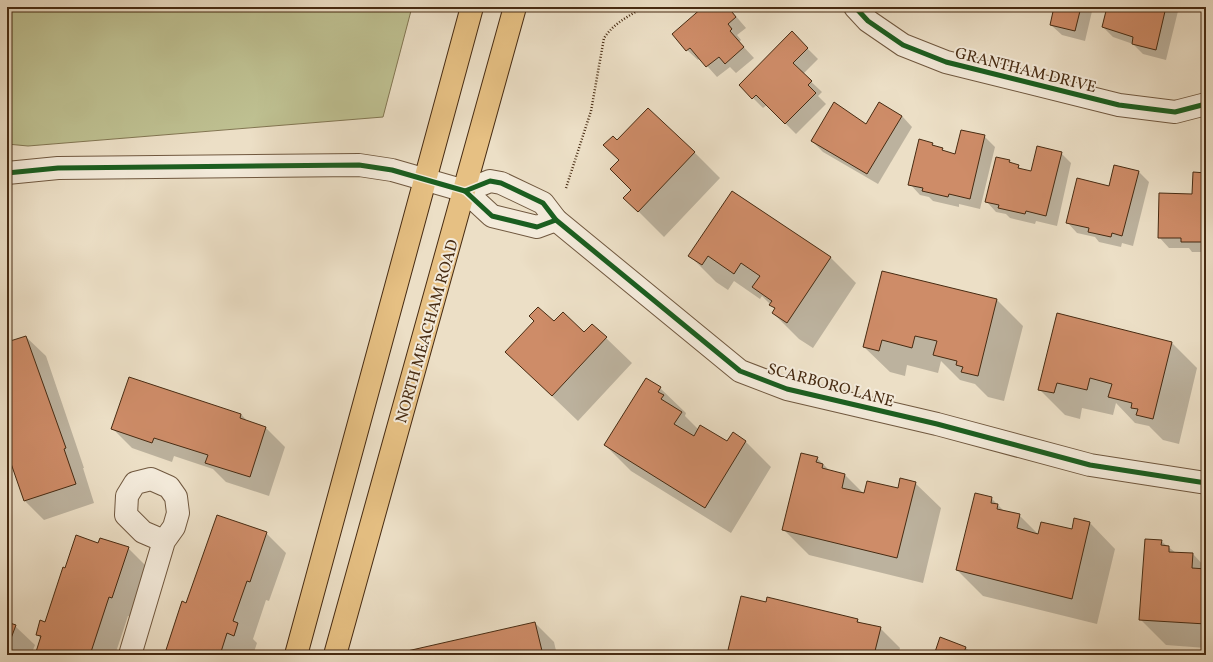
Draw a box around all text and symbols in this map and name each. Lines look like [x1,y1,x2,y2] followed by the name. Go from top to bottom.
[953,43,1099,99] street label: GRANTHAM DRIVE
[391,237,465,426] street label: NORTH MEACHAM ROAD
[765,358,896,413] street label: SCARBORO LANE

